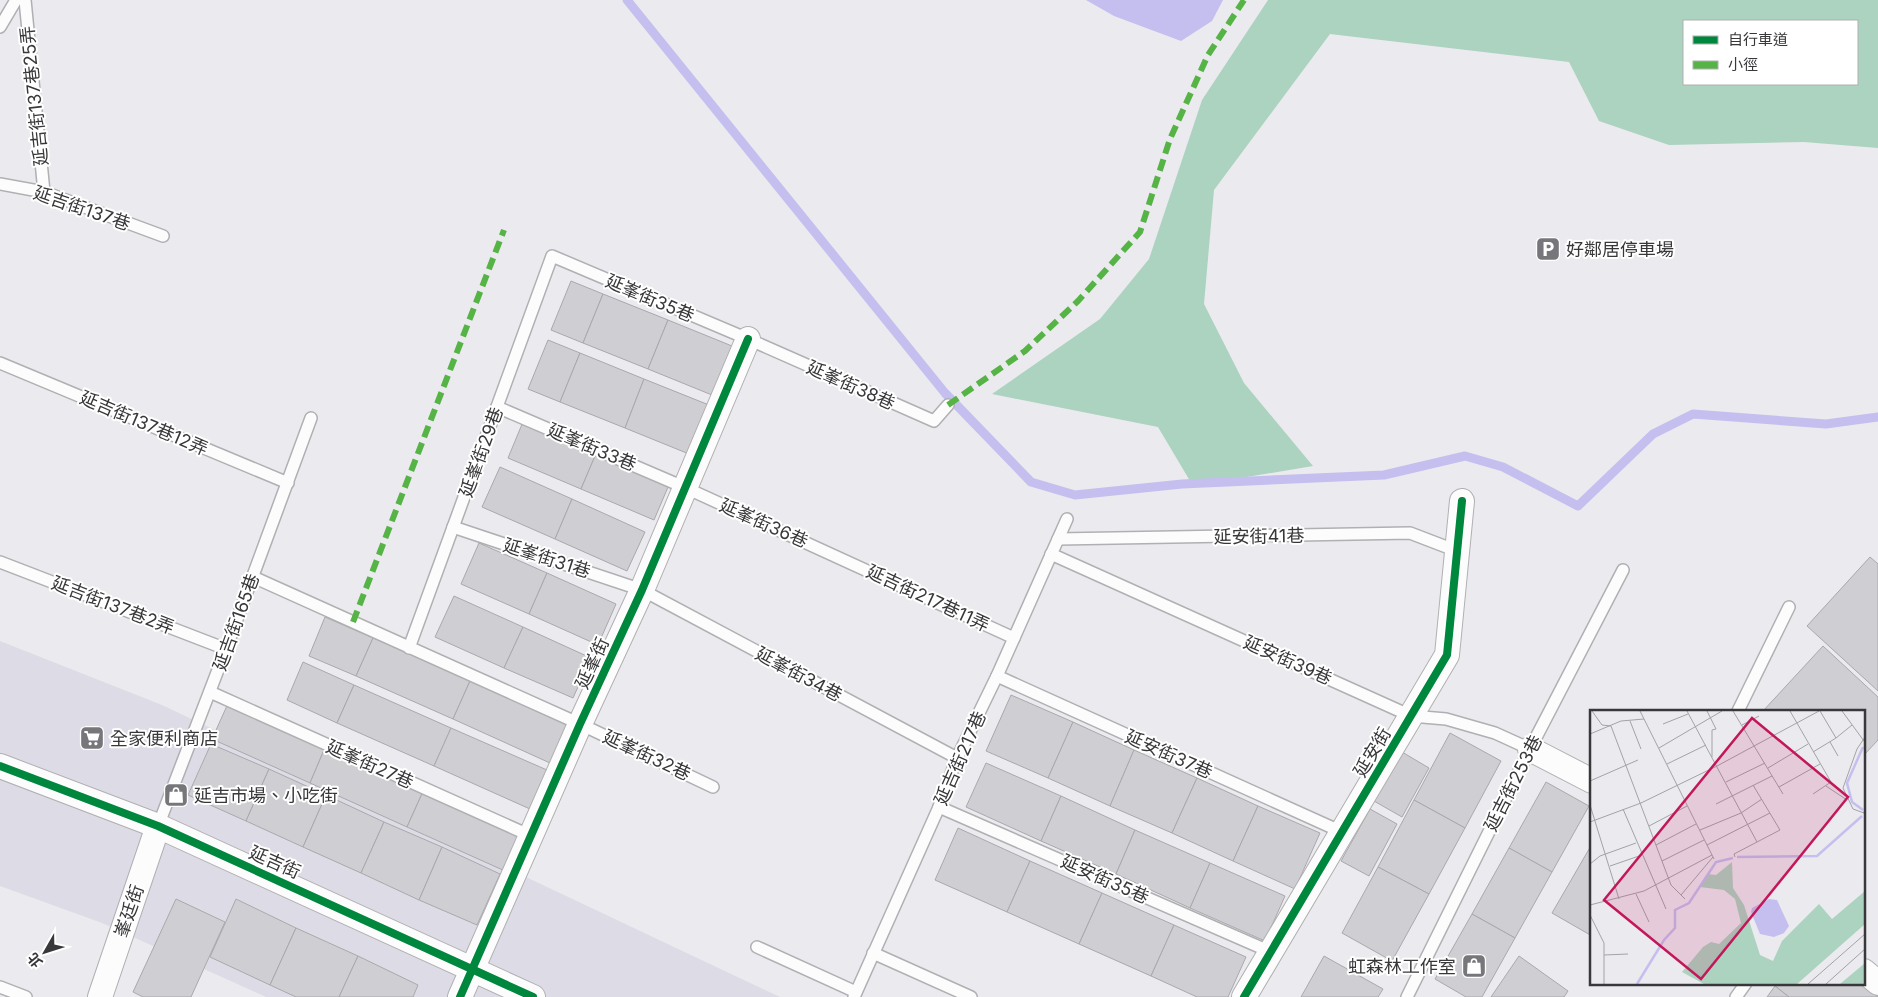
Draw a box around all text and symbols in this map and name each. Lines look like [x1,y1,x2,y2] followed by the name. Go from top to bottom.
[1683,20,1858,85] legend
[16,25,52,167] street label: 延吉街137巷25弄
[1728,30,1788,49] text: 自行車道
[1728,55,1758,74] text: 小徑
[31,182,133,234] street label: 延吉街137巷
[1535,236,1561,262] parking icon: 好鄰居停車場
[1566,239,1674,260] place label: 好鄰居停車場
[603,270,697,326] street label: 延峯街35巷
[804,356,898,414] street label: 延峯街38巷
[77,387,211,459] street label: 延吉街137巷12弄
[455,404,507,500] street label: 延峯街29巷
[545,419,639,475] street label: 延峯街33巷
[717,494,811,552] street label: 延峯街36巷
[1214,525,1304,547] street label: 延安街41巷
[501,534,593,582] street label: 延峯街31巷
[863,560,993,636] street label: 延吉街217巷11弄
[209,571,263,673] street label: 延吉街165巷
[49,572,177,638] street label: 延吉街137巷2弄
[1241,631,1335,689] street label: 延安街39巷
[571,634,613,692] street label: 延峯街
[752,642,846,706] street label: 延峯街34巷
[930,708,990,808] street label: 延吉街217巷
[1590,710,1866,984] inset map
[1349,723,1395,781] street label: 延安街
[79,725,105,751] supermarket icon: 全家便利商店
[1122,725,1216,783] street label: 延安街37巷
[600,726,694,784] street label: 延峯街32巷
[110,728,218,749] place label: 全家便利商店
[1480,731,1546,835] street label: 延吉街253巷
[323,735,417,793] street label: 延峯街27巷
[163,782,189,808] shop icon: 延吉市場、小吃街
[194,785,338,806] place label: 延吉市場、小吃街
[246,841,304,883] street label: 延吉街
[1058,850,1152,908] street label: 延安街35巷
[110,882,148,940] street label: 峯廷街
[20,927,70,977] north arrow
[23,950,46,971] text: 北
[1461,953,1487,979] shop icon: 虹森林工作室
[1348,956,1456,977] place label: 虹森林工作室

